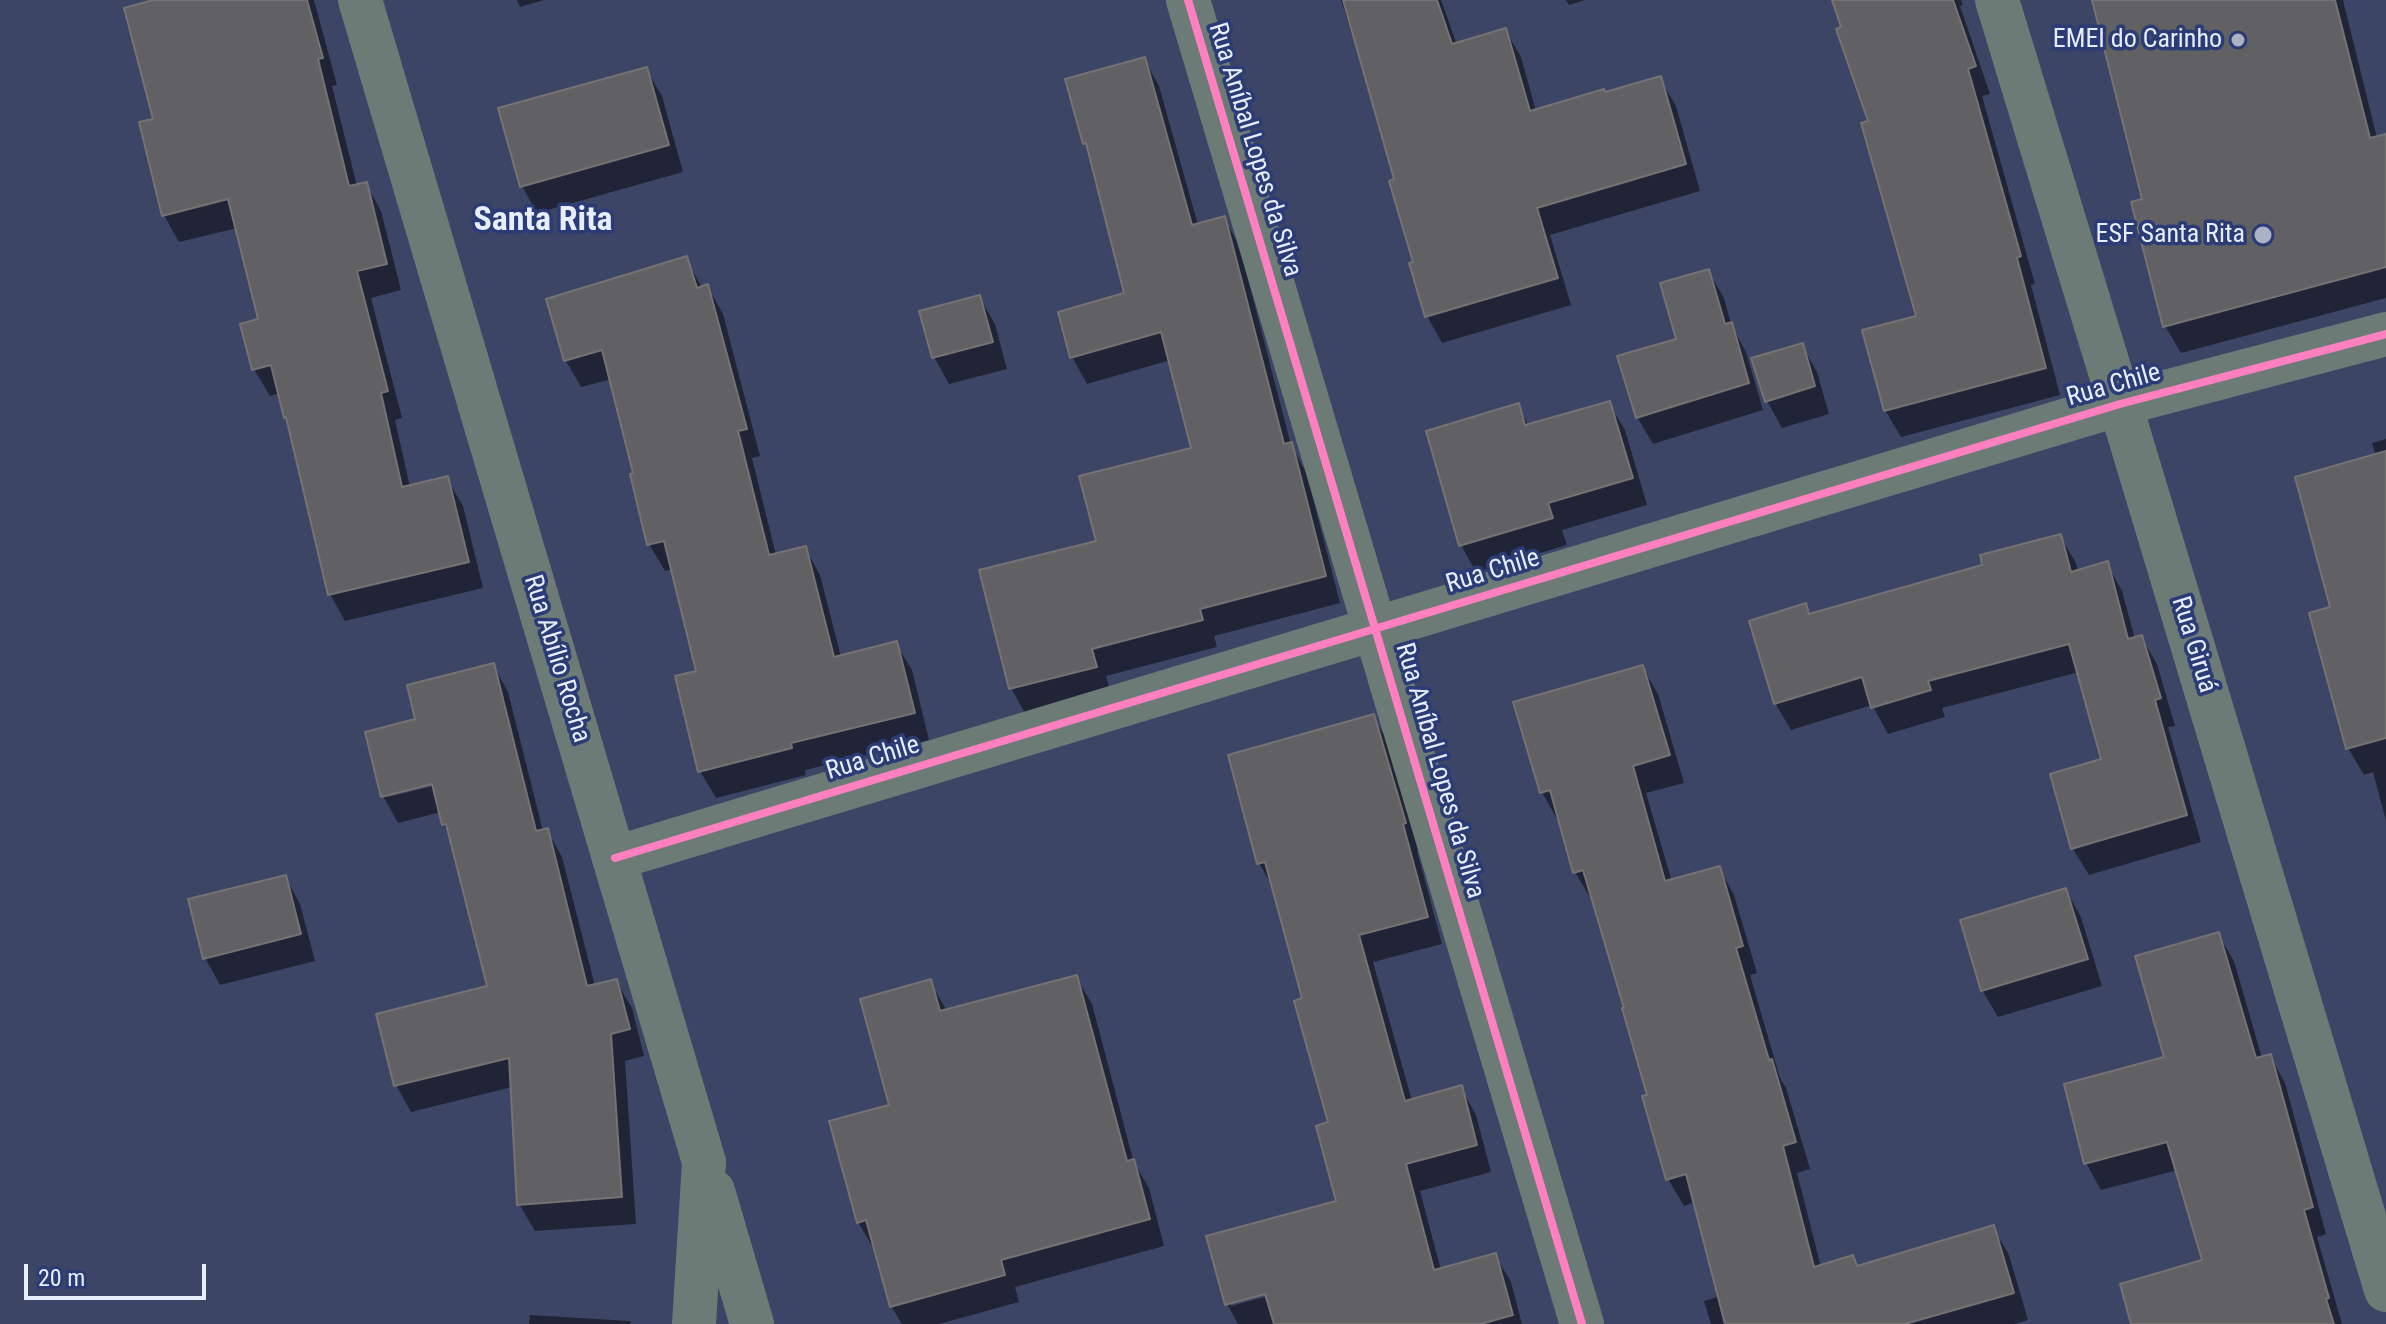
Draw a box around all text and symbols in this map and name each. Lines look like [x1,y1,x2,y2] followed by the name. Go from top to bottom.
[1200,19,1308,281] street label: Rua Aníbal Lopes da Silva
[2053,24,2222,56] place label: EMEI do Carinho
[2229,31,2247,49] marker: EMEI do Carinho
[473,201,613,241] district label: Santa Rita
[2096,219,2245,251] place label: ESF Santa Rita
[2252,224,2274,246] marker: ESF Santa Rita
[2063,358,2165,414] street label: Rua Chile
[1442,543,1544,601] street label: Rua Chile
[516,571,596,747] street label: Rua Abílio Rocha
[2164,593,2222,697] street label: Rua Giruá
[1388,640,1490,902] street label: Rua Aníbal Lopes da Silva
[822,730,924,788] street label: Rua Chile
[28,1248,210,1298] scale bar
[38,1264,85,1292] text: 20 m

